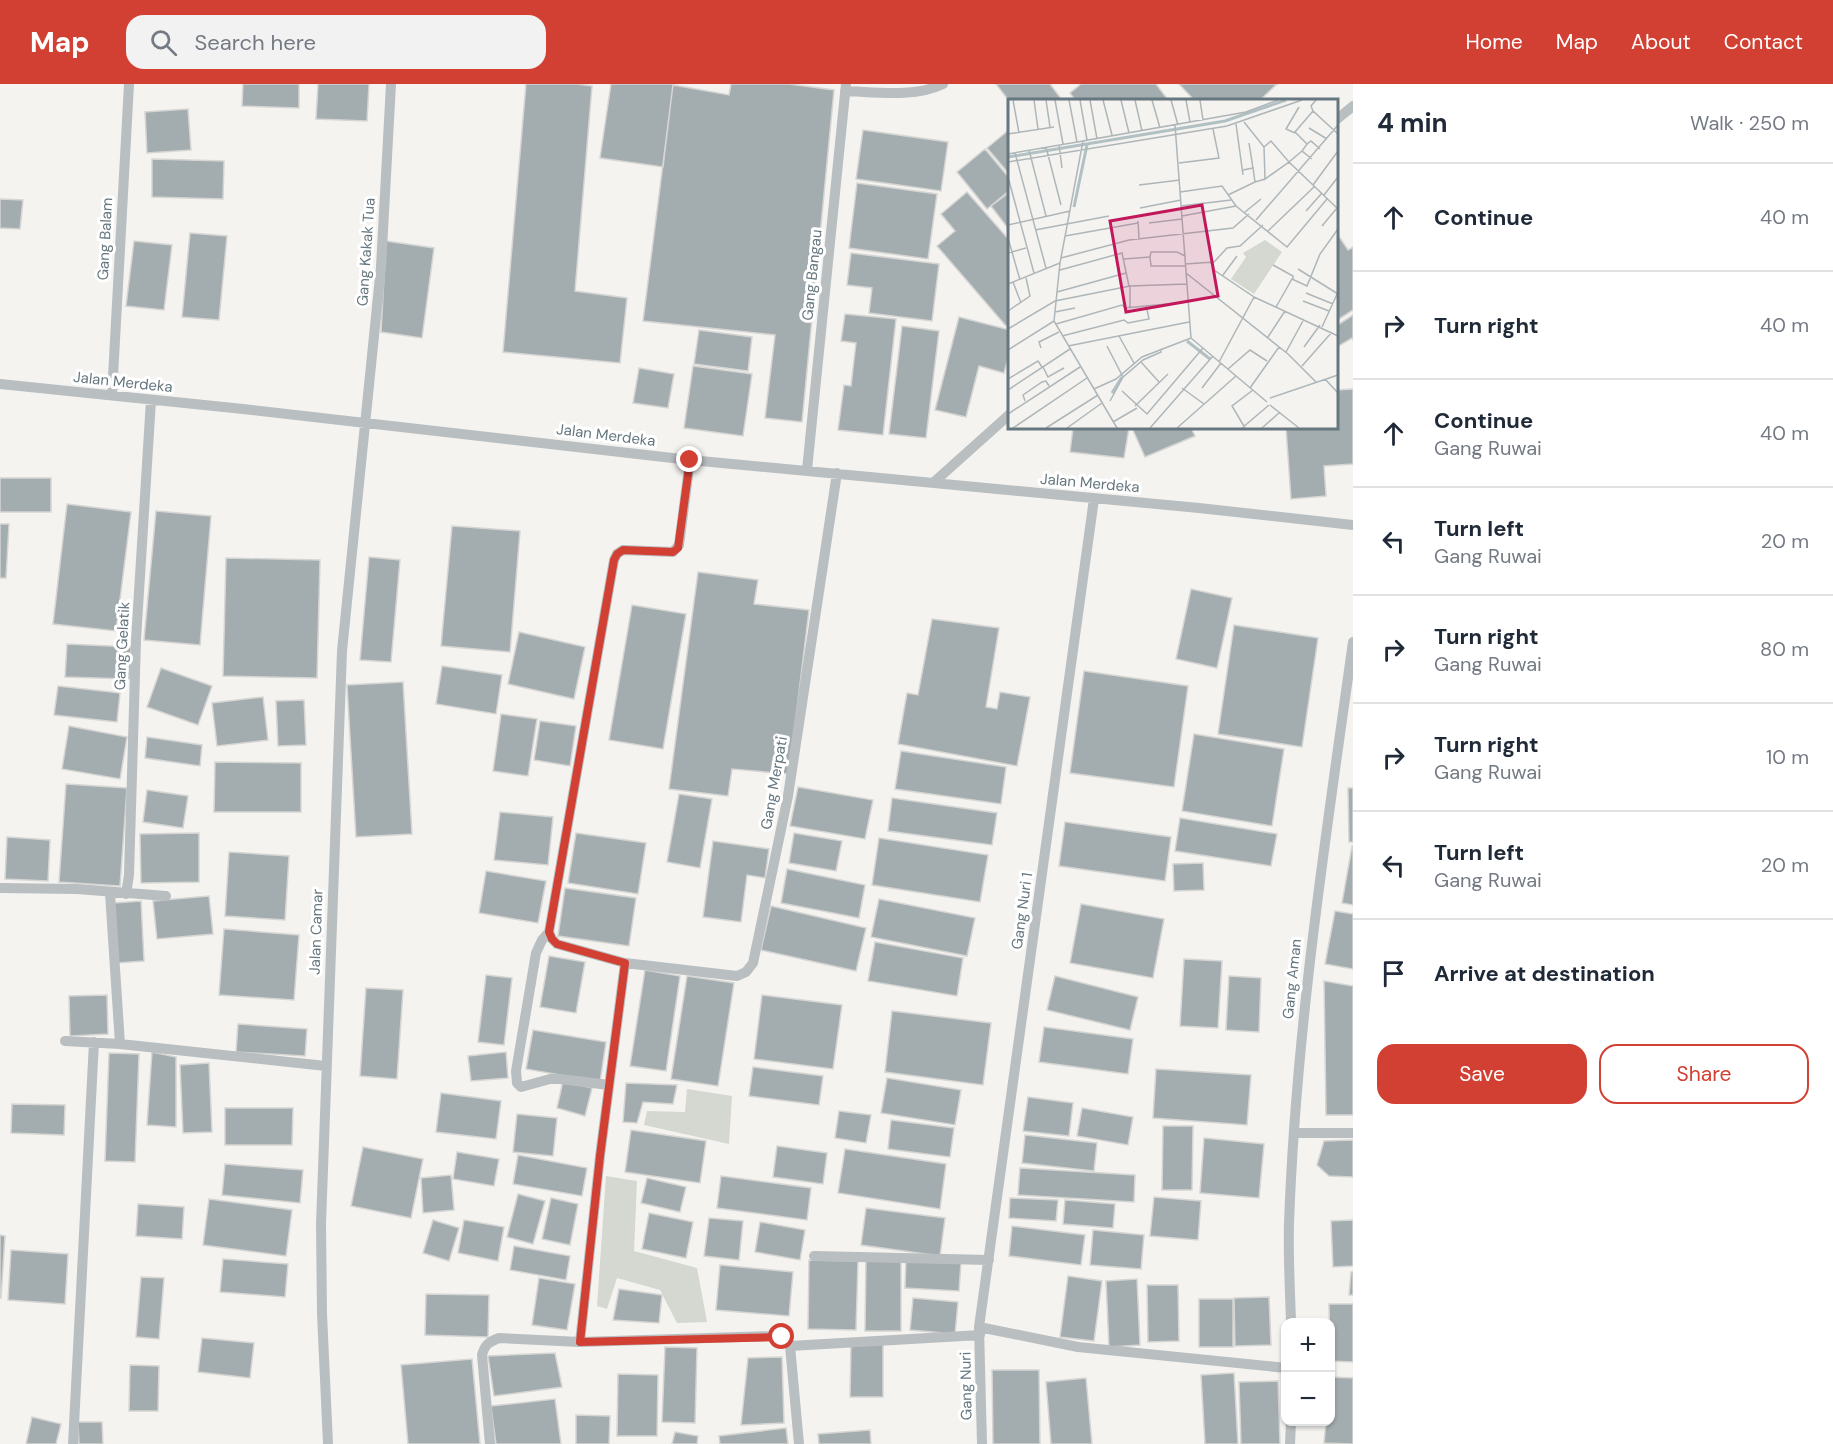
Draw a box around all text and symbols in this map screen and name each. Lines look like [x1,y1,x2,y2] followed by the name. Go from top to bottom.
[126,15,546,69] search box
[30,24,90,61] text: Map
[147,26,180,59] icon: search
[195,28,316,57] text: Search here
[1465,28,1523,56] text: Home
[1556,28,1598,56] text: Map
[1631,28,1691,56] text: About
[1724,28,1803,56] text: Contact
[1008,99,1338,429] inset map
[1377,106,1448,140] text: 4 min
[1690,110,1809,136] text: Walk · 250 m
[93,197,117,281] street label: Gang Balam
[352,197,380,307] street label: Gang Kakak Tua
[1377,201,1410,234] icon: ahead
[1434,203,1533,232] text: Continue
[1760,204,1809,230] text: 40 m
[797,228,827,322] street label: Gang Bangau
[1377,309,1410,342] icon: right
[1434,311,1539,340] text: Turn right
[1760,312,1809,338] text: 40 m
[72,367,174,397] street label: Jalan Merdeka
[1434,406,1533,435] text: Continue
[1377,417,1410,450] icon: ahead
[555,419,657,451] street label: Jalan Merdeka
[1760,420,1809,446] text: 40 m
[1434,435,1542,461] text: Gang Ruwai
[676,446,702,472] route end
[1039,469,1141,497] street label: Jalan Merdeka
[1434,514,1524,543] text: Turn left
[1377,525,1410,558] icon: left
[1761,528,1809,554] text: 20 m
[1434,543,1542,569] text: Gang Ruwai
[110,601,134,691] street label: Gang Gelatik
[1434,622,1539,651] text: Turn right
[1377,633,1410,666] icon: right
[1760,636,1809,662] text: 80 m
[1434,651,1542,677] text: Gang Ruwai
[1434,730,1539,759] text: Turn right
[756,735,792,831] street label: Gang Merpati
[1377,741,1410,774] icon: right
[1766,744,1809,770] text: 10 m
[1434,759,1542,785] text: Gang Ruwai
[1434,838,1524,867] text: Turn left
[1377,849,1410,882] icon: left
[1761,852,1809,878] text: 20 m
[1434,867,1542,893] text: Gang Ruwai
[1007,871,1037,951] street label: Gang Nuri 1
[305,888,328,975] street label: Jalan Camar
[1278,938,1306,1020] street label: Gang Aman
[1377,957,1410,990] icon: arrive
[1434,959,1655,988] text: Arrive at destination
[1377,1044,1587,1104] button: Save
[1599,1044,1809,1104] button: Share
[1281,1318,1335,1426] map controls
[1281,1318,1335,1372] button: +
[768,1323,794,1349] route start
[955,1352,977,1420] street label: Gang Nuri
[1281,1372,1335,1426] button: −

